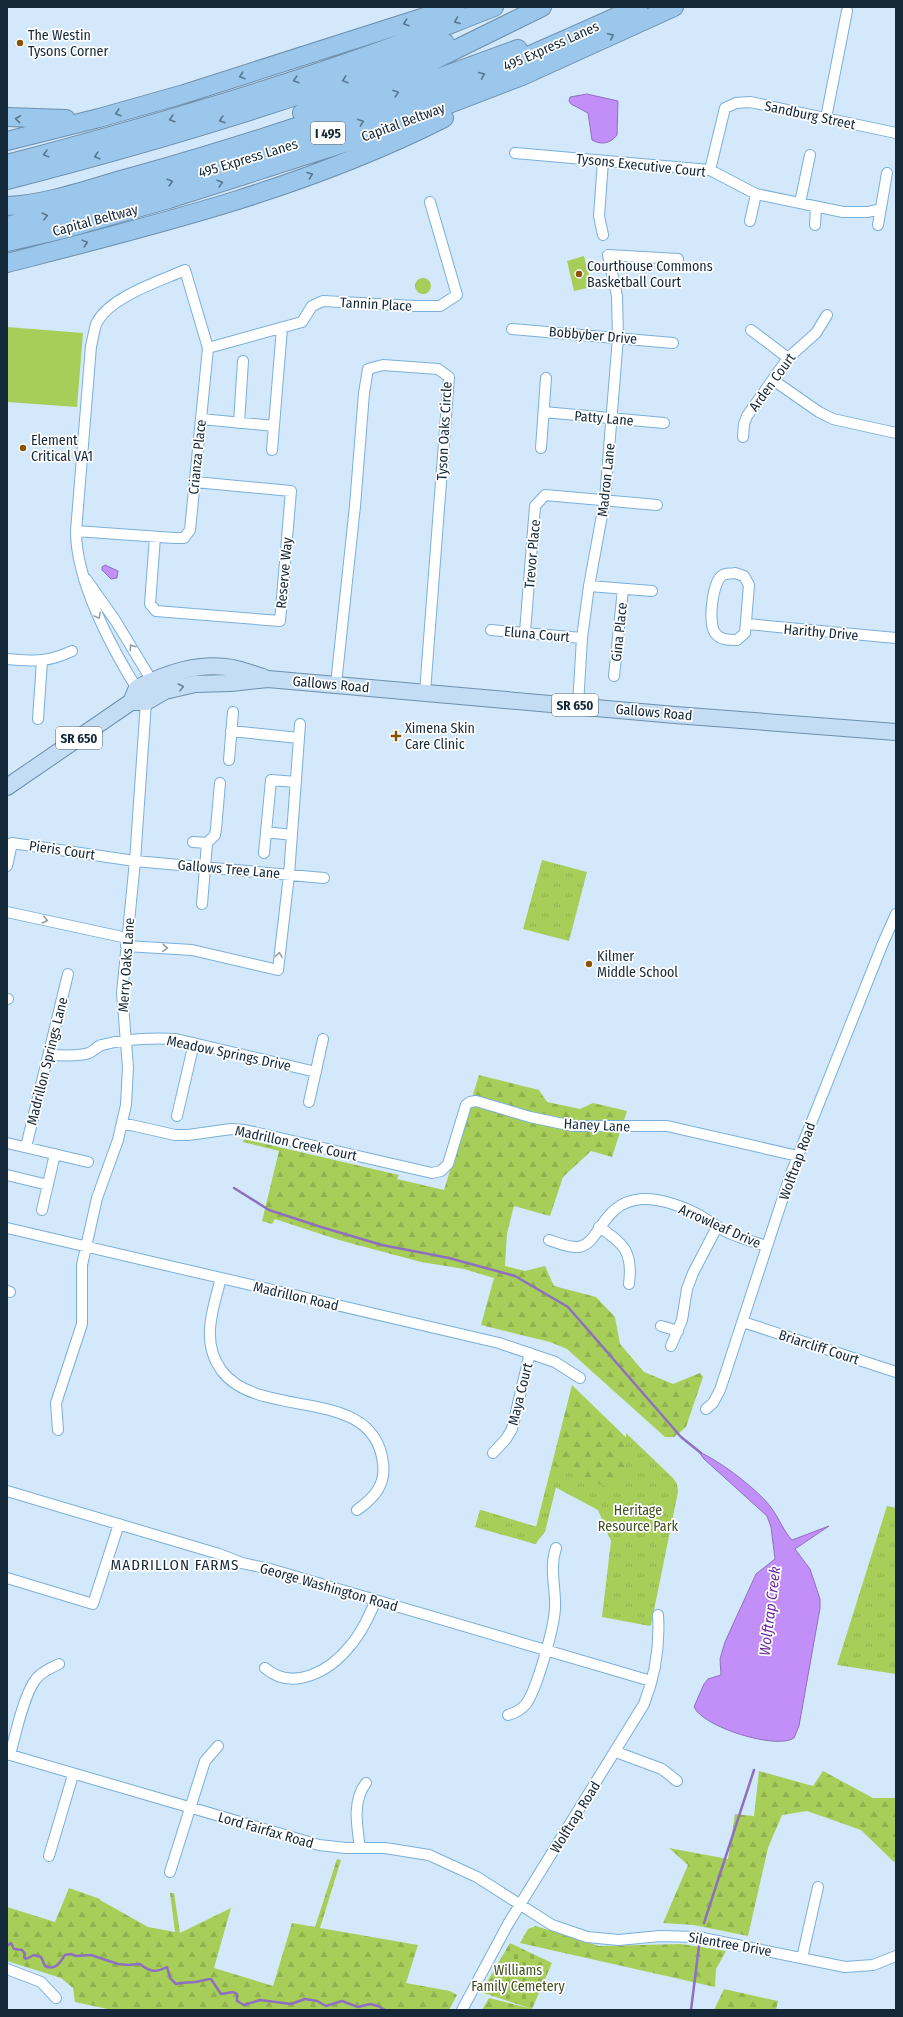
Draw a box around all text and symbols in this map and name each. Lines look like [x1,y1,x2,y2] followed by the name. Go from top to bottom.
[454,17,461,25] one-way arrow
[402,18,409,27] one-way arrow
[501,18,602,75] street label: 495 Express Lanes
[28,27,108,60] place label: The Westin Tysons Corner
[606,33,614,41] one-way arrow
[15,38,25,48] marker: The Westin Tysons Corner
[239,71,246,79] one-way arrow
[479,72,486,80] one-way arrow
[292,75,299,84] one-way arrow
[342,75,349,83] one-way arrow
[392,90,399,98] one-way arrow
[763,98,857,133] street label: Sandburg Street
[359,99,448,145] street label: Capital Beltway
[114,108,121,117] one-way arrow
[15,114,21,123] one-way arrow
[168,114,175,123] one-way arrow
[219,115,226,124] one-way arrow
[357,118,364,126] one-way arrow
[311,122,345,144] road number: I 495
[196,135,300,182] street label: 495 Express Lanes
[43,149,50,158] one-way arrow
[575,150,707,181] street label: Tysons Executive Court
[94,151,101,160] one-way arrow
[307,172,314,180] one-way arrow
[166,178,173,187] one-way arrow
[216,179,223,188] one-way arrow
[51,201,140,240] street label: Capital Beltway
[42,213,48,221] one-way arrow
[82,239,89,248] one-way arrow
[587,258,713,291] place label: Courthouse Commons Basketball Court
[574,269,584,279] marker: Courthouse Commons Basketball Court
[340,294,412,315] street label: Tannin Place
[548,323,638,348] street label: Bobbyber Drive
[746,349,799,415] street label: Arden Court
[433,381,456,481] street label: Tyson Oaks Circle
[574,407,634,430] street label: Patty Lane
[185,419,210,495] street label: Crianza Place
[31,432,93,465] place label: Element Critical VA1
[594,442,619,518] street label: Madron Lane
[18,443,28,453] marker: Element Critical VA1
[521,519,544,589] street label: Trevor Place
[273,536,296,609] street label: Reserve Way
[608,602,631,662] street label: Gina Place
[93,612,101,619] one-way arrow
[783,621,859,644] street label: Harithy Drive
[503,623,571,646] street label: Eluna Court
[129,644,137,651] one-way arrow
[292,673,370,696] street label: Gallows Road
[178,683,184,691] one-way arrow
[552,694,598,716] road number: SR 650
[615,701,693,724] street label: Gallows Road
[405,720,475,753] place label: Ximena Skin Care Clinic
[56,727,102,749] road number: SR 650
[390,730,402,742] marker: Ximena Skin Care Clinic
[28,837,96,864] street label: Pieris Court
[177,857,281,882] street label: Gallows Tree Lane
[42,916,48,924] one-way arrow
[115,917,138,1013] street label: Merry Oaks Lane
[162,944,168,953] one-way arrow
[597,948,678,981] place label: Kilmer Middle School
[275,951,284,958] one-way arrow
[584,959,594,969] marker: Kilmer Middle School
[23,995,72,1127] street label: Madrillon Springs Lane
[165,1032,293,1075] street label: Meadow Springs Drive
[563,1115,631,1136] street label: Haney Lane
[776,1120,819,1202] street label: Wolftrap Road
[233,1122,359,1165] street label: Madrillon Creek Court
[676,1201,763,1252] street label: Arrowleaf Drive
[252,1278,340,1315] street label: Madrillon Road
[777,1326,862,1369] street label: Briarcliff Court
[505,1361,537,1427] street label: Maya Court
[598,1502,679,1535] park label: Heritage Resource Park
[111,1556,239,1574] district label: MADRILLON FARMS
[258,1560,400,1615] street label: George Washington Road
[756,1565,784,1657] water label: Wolftrap Creek
[547,1778,604,1856] street label: Wolftrap Road
[216,1809,316,1852] street label: Lord Fairfax Road
[687,1929,773,1960] street label: Silentree Drive
[471,1962,565,1995] park label: Williams Family Cemetery

